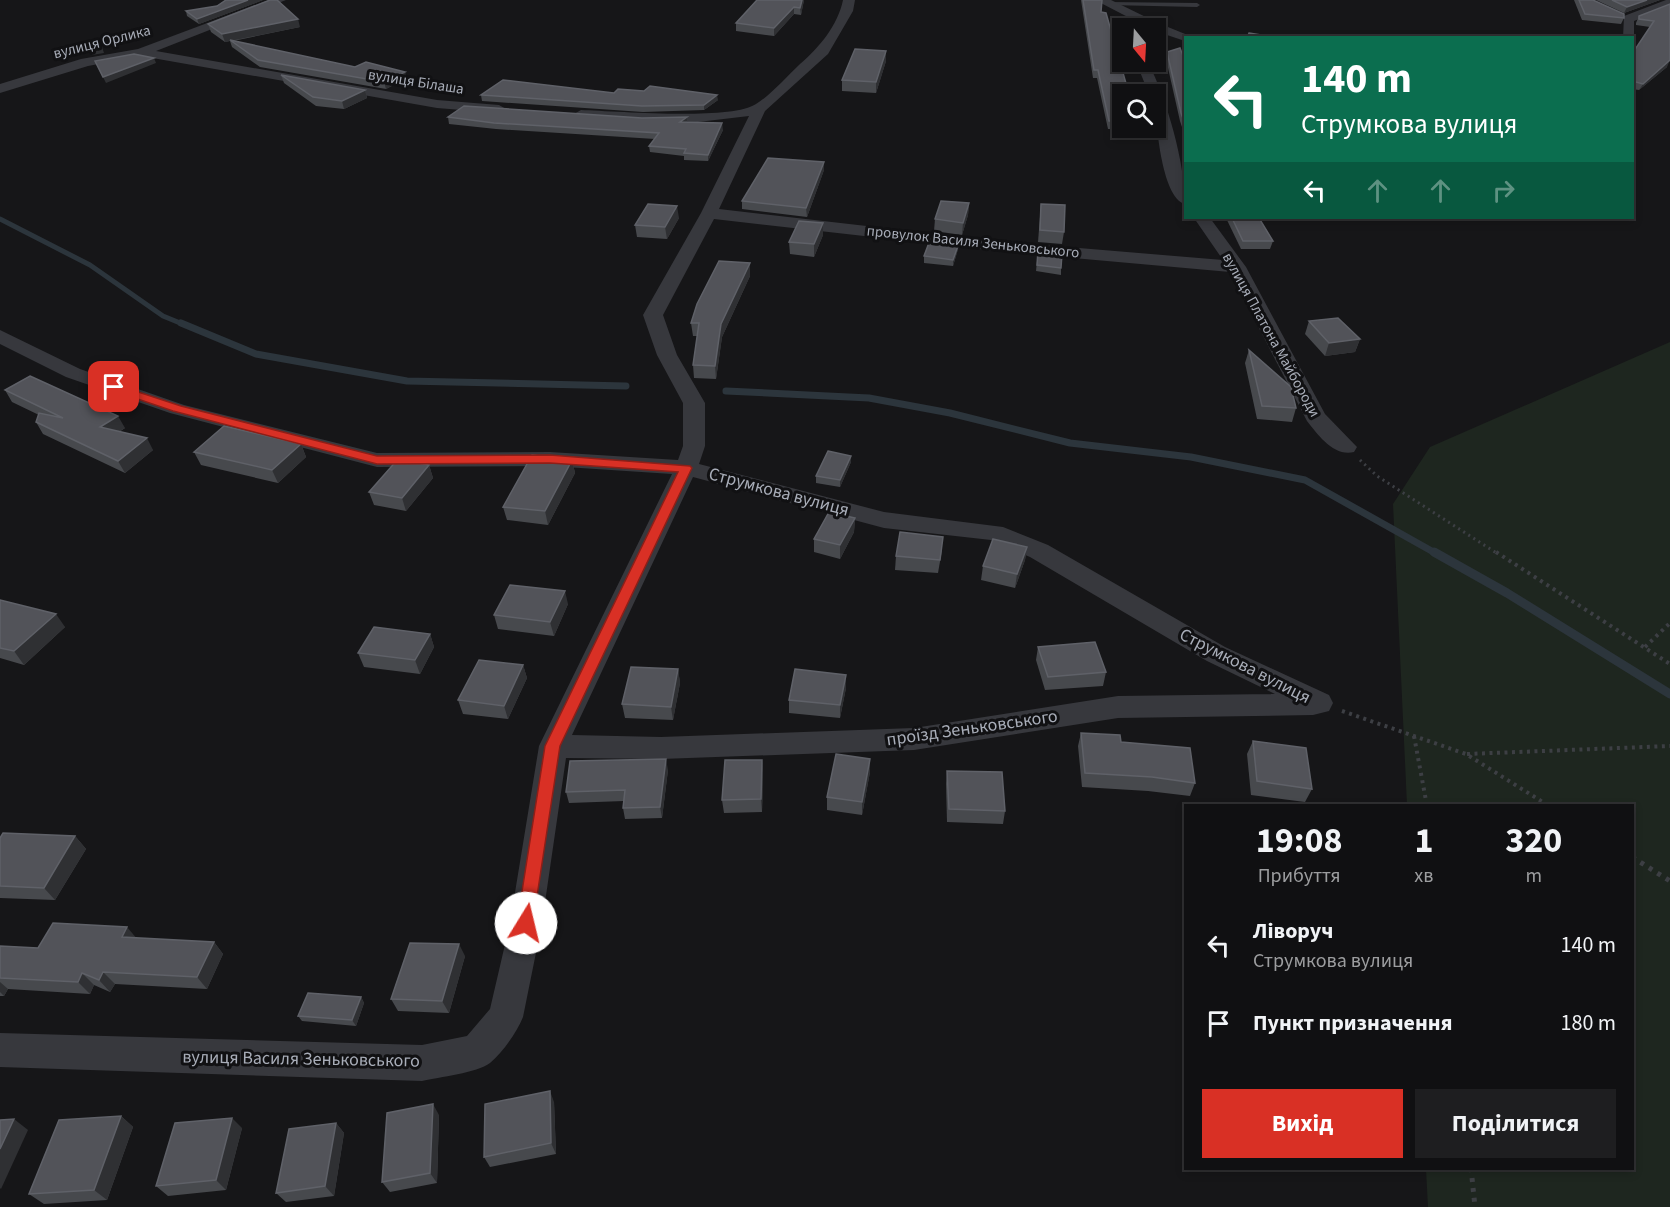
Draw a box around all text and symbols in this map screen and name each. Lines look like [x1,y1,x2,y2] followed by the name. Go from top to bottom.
[1112,18,1166,72] north arrow
[1112,18,1166,138] map controls
[51,20,153,64] street label: вулиця Орлика
[1301,49,1412,109] text: 140 m
[1202,60,1280,138] icon: left
[367,64,465,100] street label: вулиця Білаша
[1112,84,1166,138] button: search
[1301,105,1518,144] text: Струмкова вулиця
[1298,174,1331,207] icon: left
[1361,174,1394,207] icon: ahead
[1424,174,1457,207] icon: ahead
[1487,174,1520,207] icon: right
[866,220,1080,264] street label: провулок Василя Зеньковського
[1217,249,1325,421] street label: вулиця Платона Майбороди
[88,361,139,412] pin
[97,370,130,403] icon: arrive
[706,461,852,523] street label: Струмкова вулиця
[1175,622,1315,710] street label: Струмкова вулиця
[885,704,1059,752] street label: проїзд Зеньковського
[1256,815,1343,866] text: 19:08
[1414,815,1433,866] text: 1
[1505,815,1562,866] text: 320
[1258,862,1341,890] text: Прибуття
[1414,862,1433,890] text: хв
[1525,862,1542,890] text: m
[494,891,558,955] position arrow
[1253,915,1333,947] text: Ліворуч
[1202,929,1235,962] icon: left
[1561,929,1616,961] text: 140 m
[1253,947,1413,975] text: Струмкова вулиця
[1202,1007,1235,1040] icon: arrive
[1253,1007,1453,1039] text: Пункт призначення
[1561,1007,1616,1039] text: 180 m
[182,1044,420,1074] street label: вулиця Василя Зеньковського
[1202,1089,1403,1158] button: Вихід
[1415,1089,1616,1158] button: Поділитися

